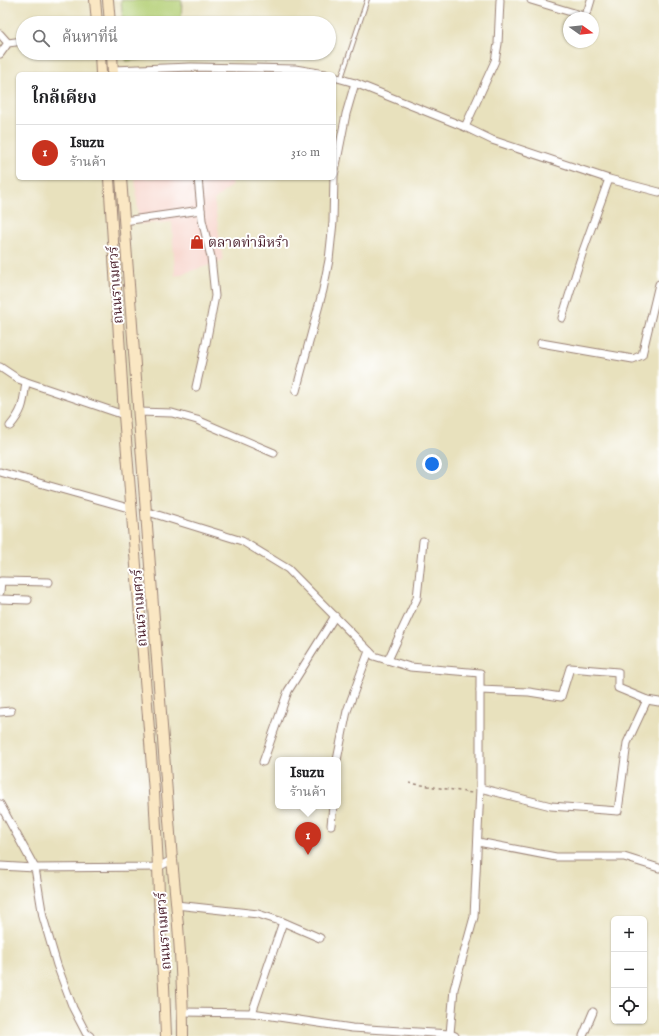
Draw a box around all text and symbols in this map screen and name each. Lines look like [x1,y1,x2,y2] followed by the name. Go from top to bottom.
[563,12,599,48] north arrow
[16,16,336,60] search box
[30,27,52,49] icon: search
[62,28,118,47] text: ค้นหาที่นี่
[32,88,97,109] text: ใกล้เคียง
[70,133,104,152] text: Isuzu
[43,144,47,161] text: 1
[291,144,320,161] text: 310 m
[70,154,106,171] text: ร้านค้า
[189,234,205,250] shop icon: ตลาดท่ามิหรำ
[208,234,289,252] place label: ตลาดท่ามิหรำ
[103,245,128,325] street label: ถนนราเมศวร์
[422,454,442,474] your location
[127,568,152,648] street label: ถนนราเมศวร์
[275,757,341,809] popup
[290,763,324,782] text: Isuzu
[290,784,326,801] text: ร้านค้า
[295,822,321,855] pin: 1
[151,891,176,971] street label: ถนนราเมศวร์
[611,916,647,1024] map controls
[611,916,647,952] button: +
[611,952,647,988] button: −
[611,988,647,1024] button: locate

